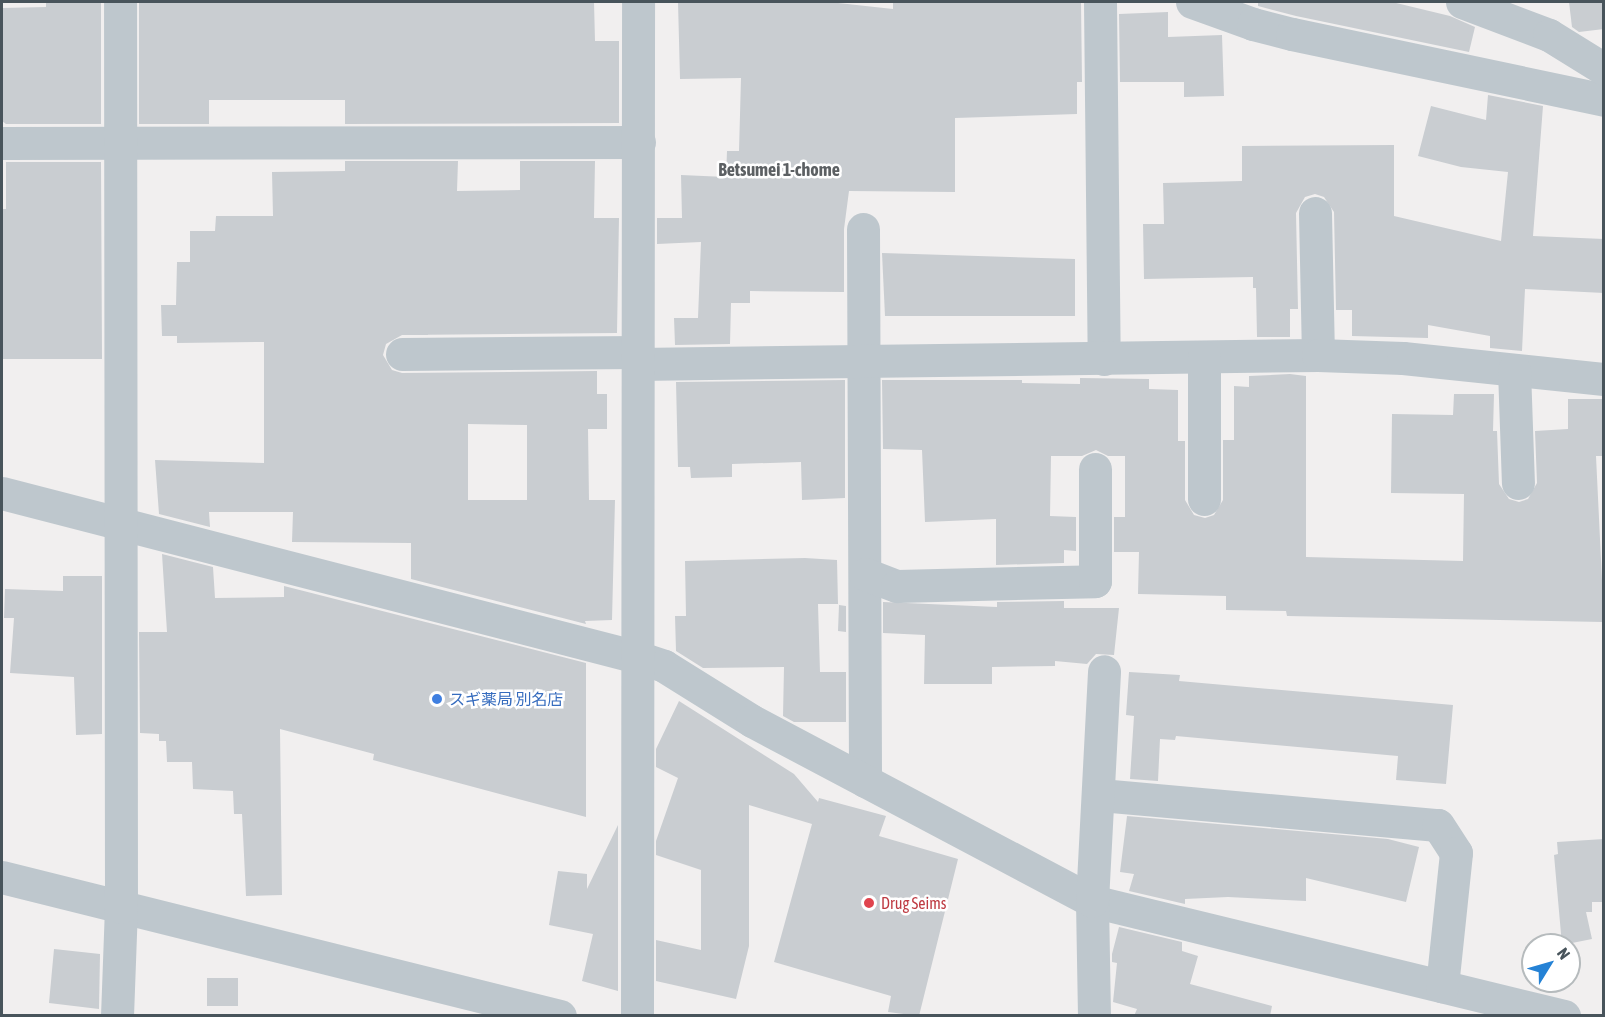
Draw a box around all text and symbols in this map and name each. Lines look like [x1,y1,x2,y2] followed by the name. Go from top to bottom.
[718,159,840,181] district label: Betsumei 1-chome
[449,689,563,709] place label: スギ薬局 別名店
[430,692,444,706] marker: スギ薬局 別名店
[881,893,946,913] place label: Drug Seims
[862,896,876,910] marker: Drug Seims
[1521,933,1581,993] north arrow
[1554,944,1574,963] text: N

